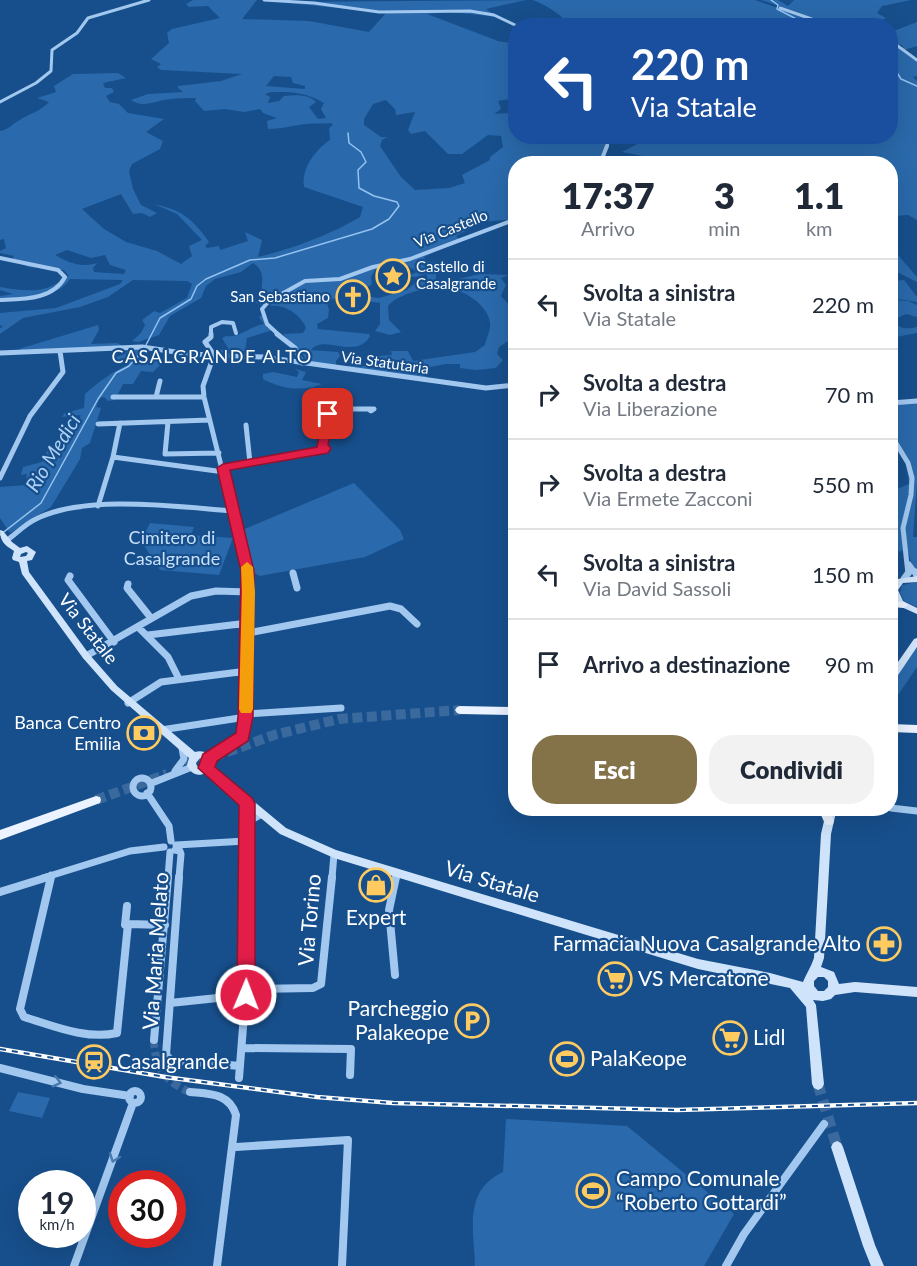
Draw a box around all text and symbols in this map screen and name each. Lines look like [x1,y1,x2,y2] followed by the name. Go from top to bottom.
[631,39,749,89] text: 220 m
[532,42,610,120] icon: left
[631,90,757,123] text: Via Statale
[562,173,655,217] text: 17:37
[714,173,735,217] text: 3
[794,173,844,217] text: 1.1
[411,205,490,251] street label: Via Castello
[581,216,635,240] text: Arrivo
[708,216,741,240] text: min
[806,216,833,240] text: km
[416,257,496,292] place label: Castello di Casalgrande
[375,258,411,294] place icon: Castello di Casalgrande
[335,279,371,315] church icon: San Sebastiano
[583,279,735,306] text: Svolta a sinistra
[230,287,330,305] place label: San Sebastiano
[532,288,565,321] icon: left
[812,291,874,318] text: 220 m
[583,306,676,330] text: Via Statale
[111,345,313,367] district label: CASALGRANDE ALTO
[340,347,430,377] street label: Via Statutaria
[583,369,726,396] text: Svolta a destra
[532,378,565,411] icon: right
[825,381,874,408] text: 70 m
[302,388,353,439] pin
[583,396,717,420] text: Via Liberazione
[311,397,344,430] icon: arrive
[20,409,85,496] water label: Rio Medici
[583,459,726,486] text: Svolta a destra
[532,468,565,501] icon: right
[812,471,874,498] text: 550 m
[583,486,753,510] text: Via Ermete Zacconi
[124,526,220,569] park label: Cimitero di Casalgrande
[583,549,735,576] text: Svolta a sinistra
[532,558,565,591] icon: left
[812,561,874,588] text: 150 m
[583,576,731,600] text: Via David Sassoli
[54,589,123,668] street label: Via Statale
[532,648,565,681] icon: arrive
[583,651,790,678] text: Arrivo a destinazione
[825,651,874,678] text: 90 m
[14,711,121,754] place label: Banca Centro Emilia
[126,715,162,751] bank icon: Banca Centro Emilia
[532,735,697,804] button: Esci
[709,735,874,804] button: Condividi
[442,854,543,907] street label: Via Statale
[358,867,394,903] shop icon: Expert
[137,871,172,1031] street label: Via Maria Melato
[292,873,325,967] street label: Via Torino
[346,904,407,929] place label: Expert
[866,926,902,962] pharmacy icon: Farmacia Nuova Casalgrande Alto
[553,930,861,955] place label: Farmacia Nuova Casalgrande Alto
[597,961,633,997] supermarket icon: VS Mercatone
[214,963,278,1027] position arrow
[638,965,769,990] place label: VS Mercatone
[347,995,449,1044] place label: Parcheggio Palakeope
[454,1003,490,1039] parking icon: Parcheggio Palakeope
[712,1020,748,1056] supermarket icon: Lidl
[753,1024,786,1049] place label: Lidl
[549,1041,585,1077] sports icon: PalaKeope
[76,1044,112,1080] station icon: Casalgrande
[590,1045,687,1070] place label: PalaKeope
[117,1048,229,1073] place label: Casalgrande
[52,1075,62,1088] one-way arrow
[108,1152,121,1162] one-way arrow
[616,1165,787,1214] place label: Campo Comunale “Roberto Gottardi”
[108,1170,186,1248] speed limit sign: 30
[575,1173,611,1209] sports icon: Campo Comunale “Roberto Gottardi”
[40,1184,74,1220] text: 19
[39,1215,75,1233] text: km/h

